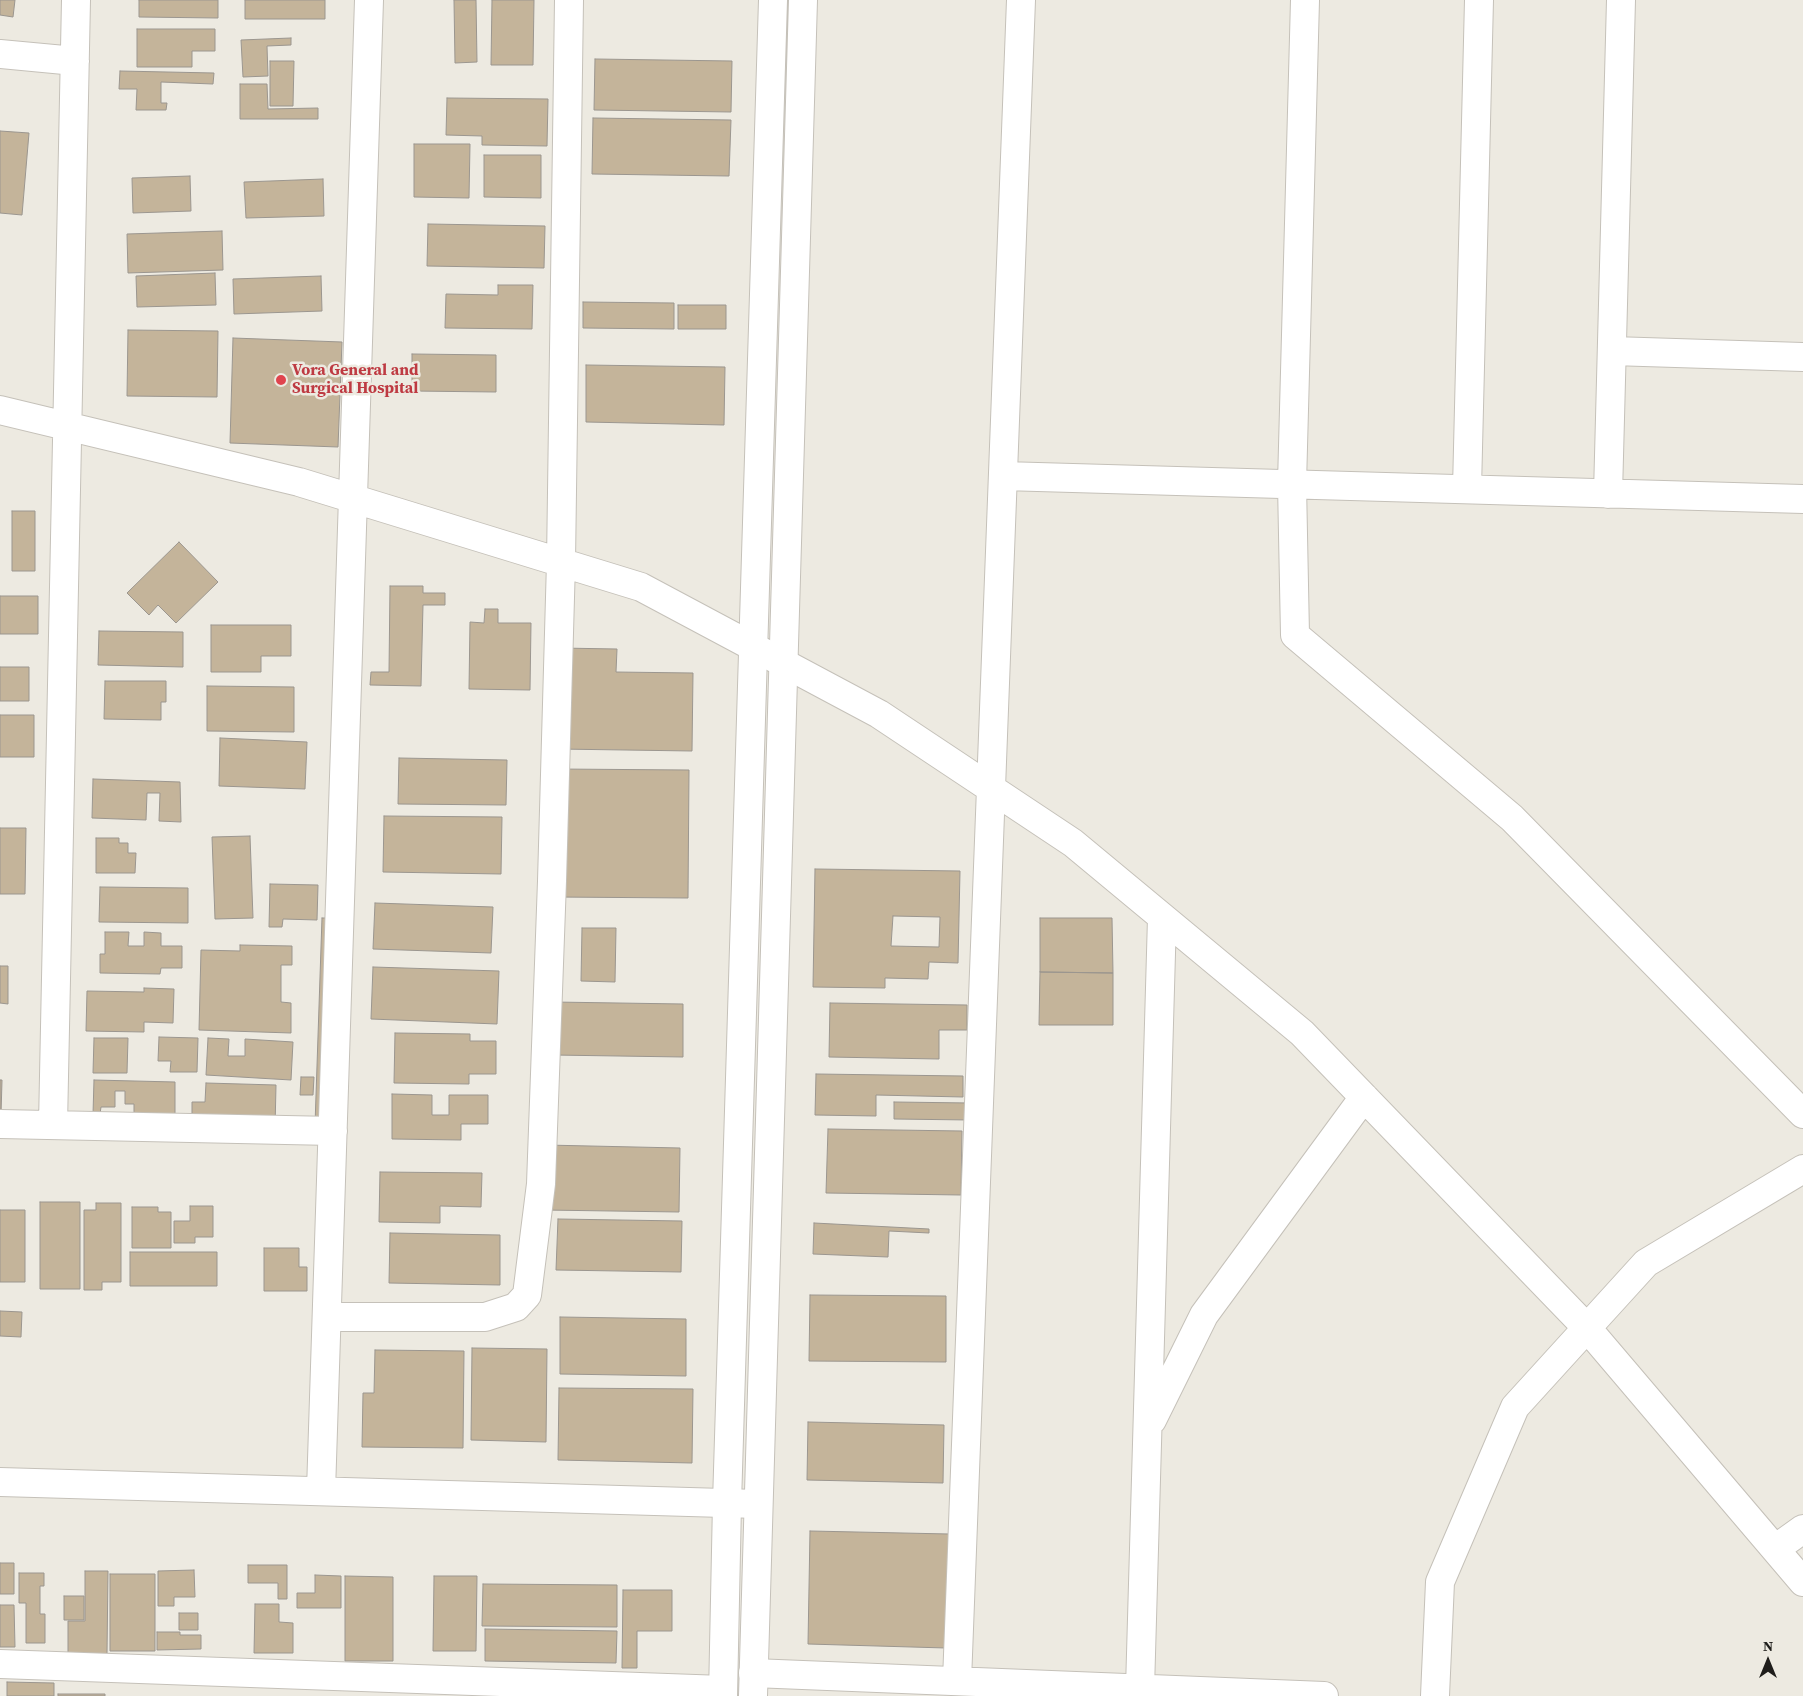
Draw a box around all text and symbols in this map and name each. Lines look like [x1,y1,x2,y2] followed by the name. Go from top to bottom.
[292,361,419,399] place label: Vora General and Surgical Hospital
[274,373,288,387] marker: Vora General and Surgical Hospital
[1743,1636,1793,1686] north arrow
[1763,1636,1773,1656] text: N

